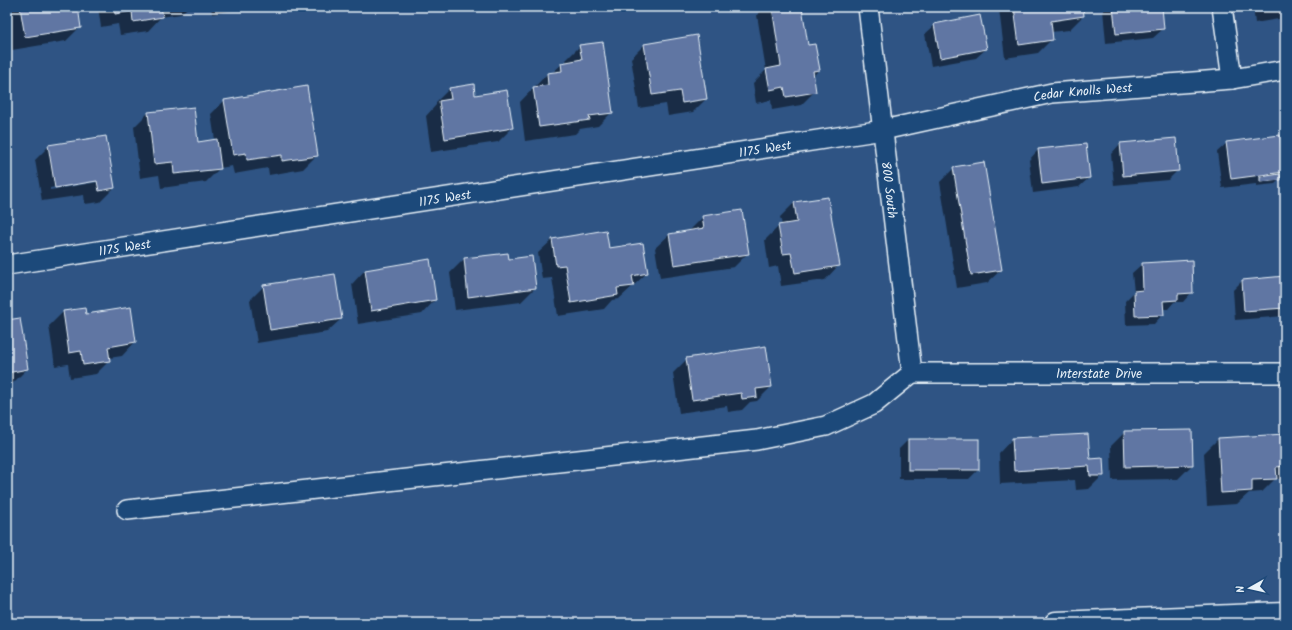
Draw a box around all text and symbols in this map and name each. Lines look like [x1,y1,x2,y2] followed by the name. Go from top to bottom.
[1031,78,1134,109] street label: Cedar Knolls West
[737,135,794,164] street label: 1175 West
[875,160,902,219] street label: 800 South
[417,184,474,213] street label: 1175 West
[97,234,154,263] street label: 1175 West
[1056,364,1142,385] street label: Interstate Drive
[1230,568,1270,608] north arrow
[1232,585,1250,594] text: N

